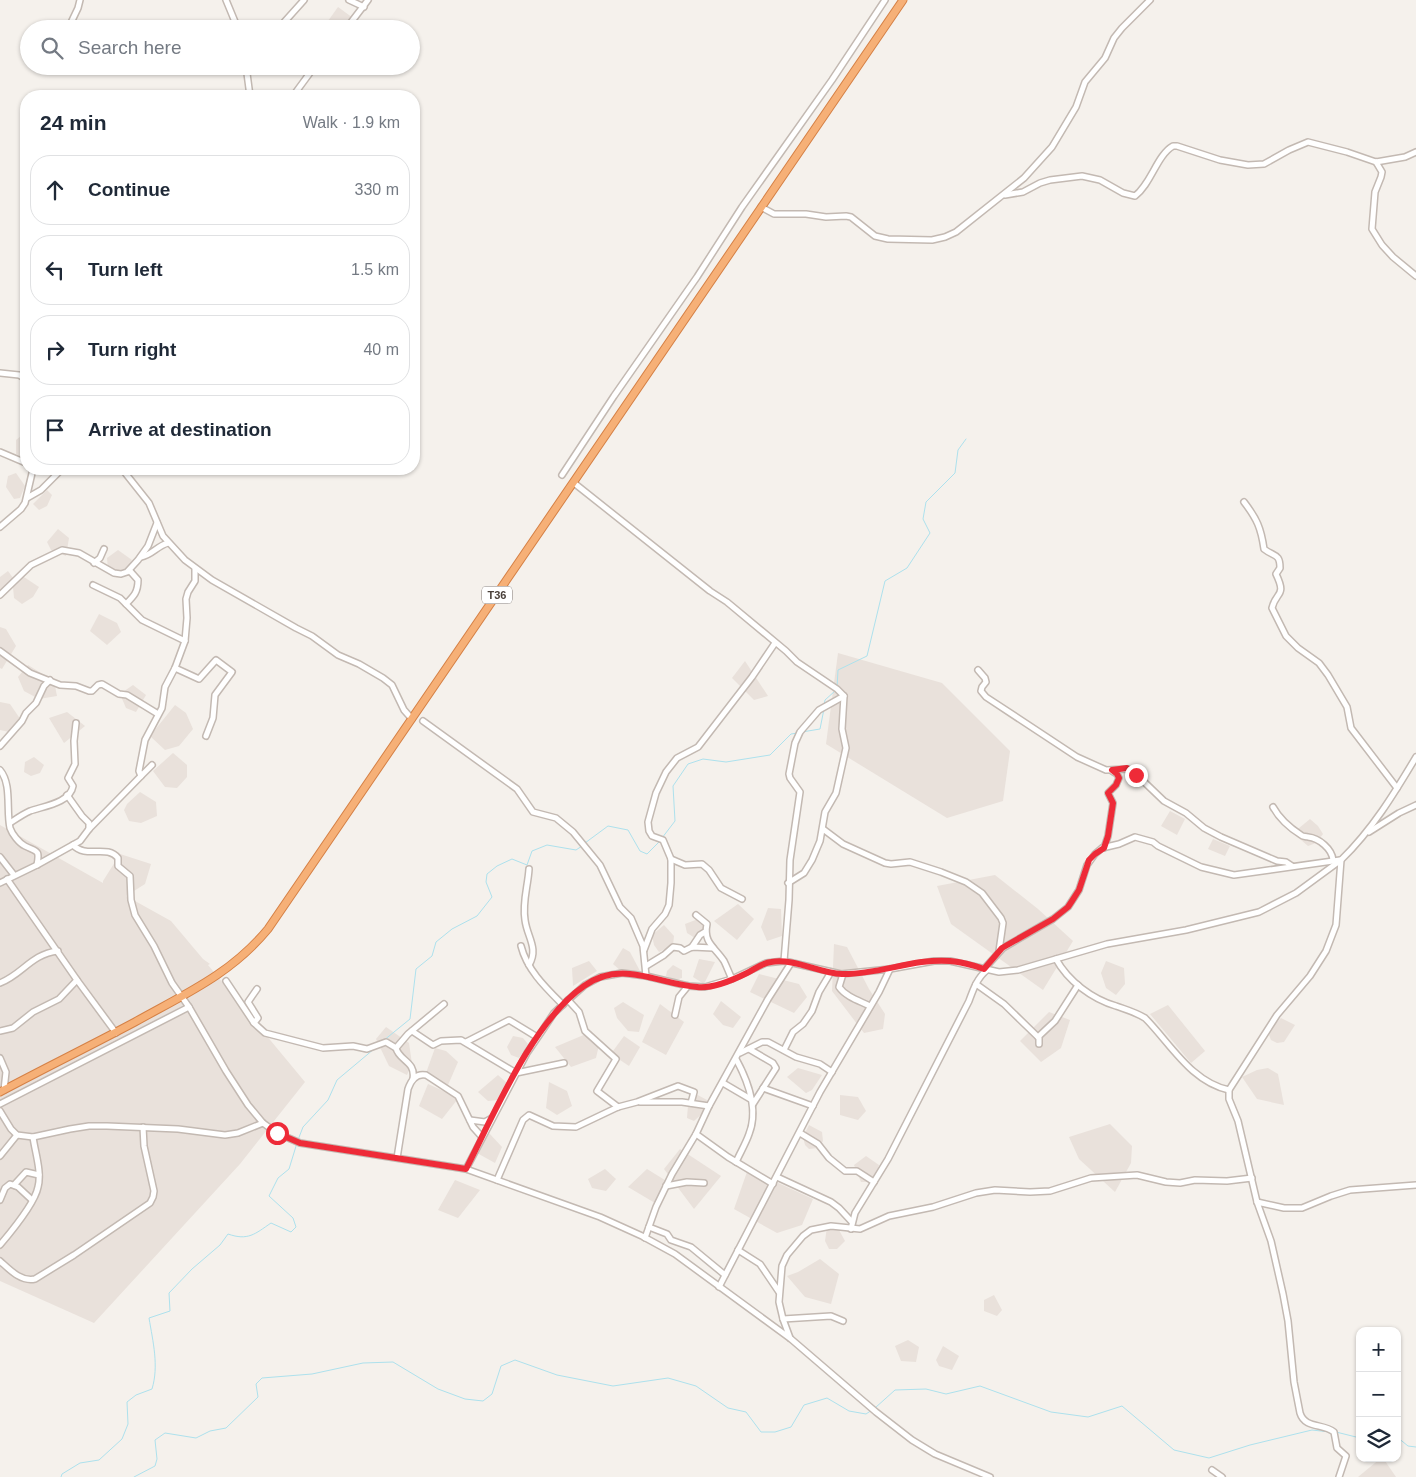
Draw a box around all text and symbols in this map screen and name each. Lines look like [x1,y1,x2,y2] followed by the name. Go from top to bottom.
[20,20,420,75] search box
[38,34,66,62] icon: search
[78,37,182,58] text: Search here
[40,111,107,134] text: 24 min
[303,114,400,131] text: Walk · 1.9 km
[41,176,69,204] icon: ahead
[88,179,170,200] text: Continue
[355,181,399,198] text: 330 m
[41,256,69,284] icon: left
[88,259,163,280] text: Turn left
[351,261,399,278] text: 1.5 km
[41,336,69,364] icon: right
[88,339,176,360] text: Turn right
[363,341,399,358] text: 40 m
[41,416,69,444] icon: arrive
[88,419,272,440] text: Arrive at destination
[482,586,512,604] road number: T36
[1125,764,1148,787] route end
[266,1122,289,1145] route start
[1356,1327,1401,1462] map controls
[1356,1327,1401,1372] button: +
[1356,1372,1401,1417] button: −
[1356,1417,1401,1462] button: layers

